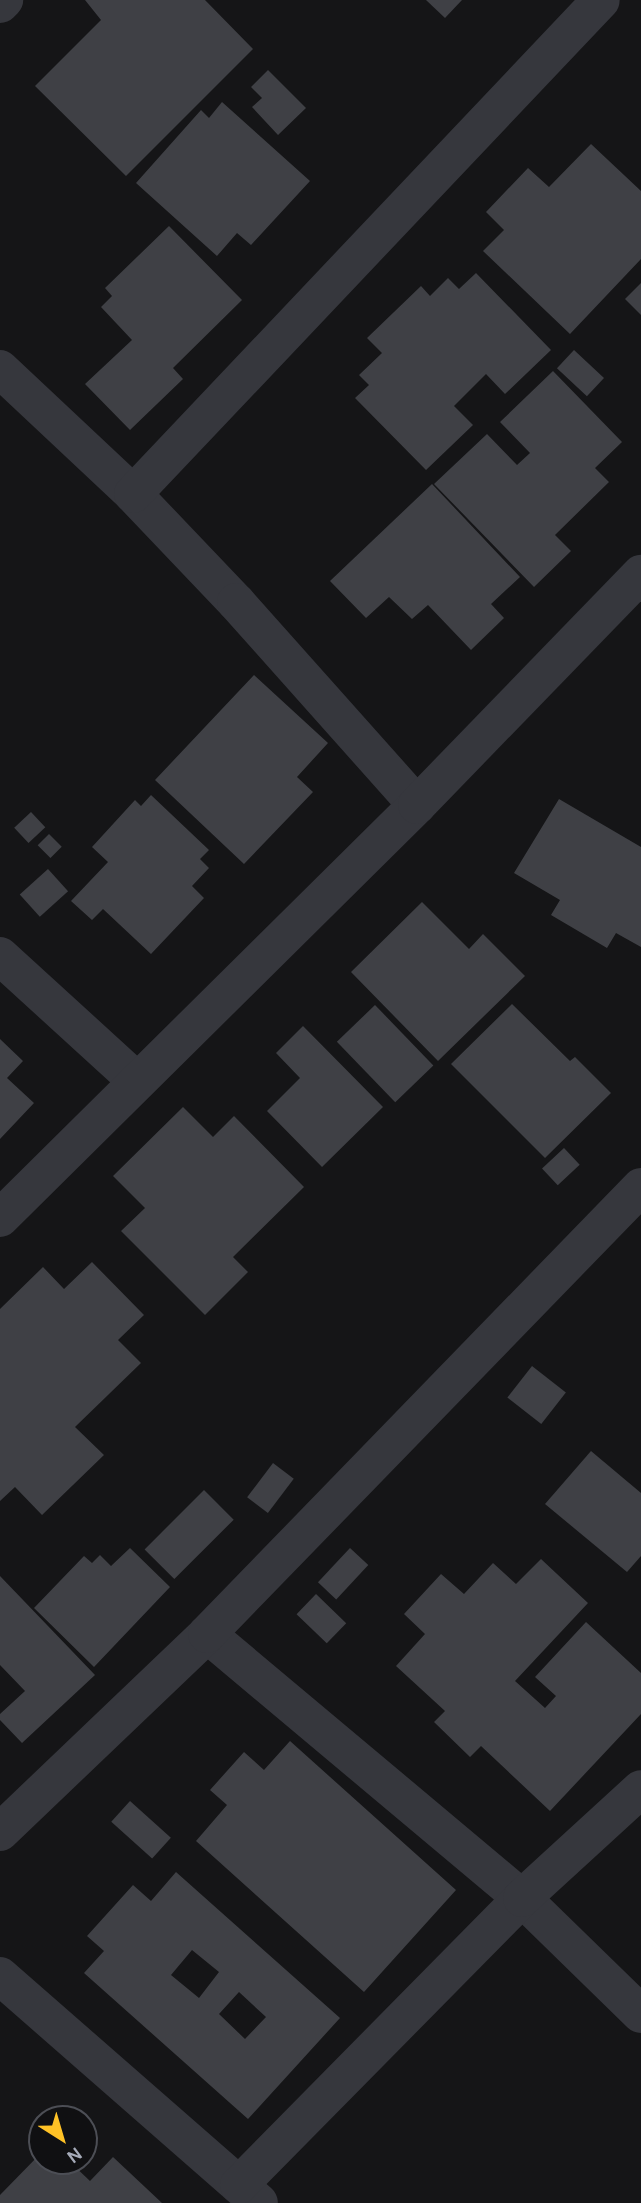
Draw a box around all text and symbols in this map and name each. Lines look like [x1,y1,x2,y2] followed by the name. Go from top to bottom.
[28,2105,98,2175] north arrow
[62,2142,86,2168] text: N

